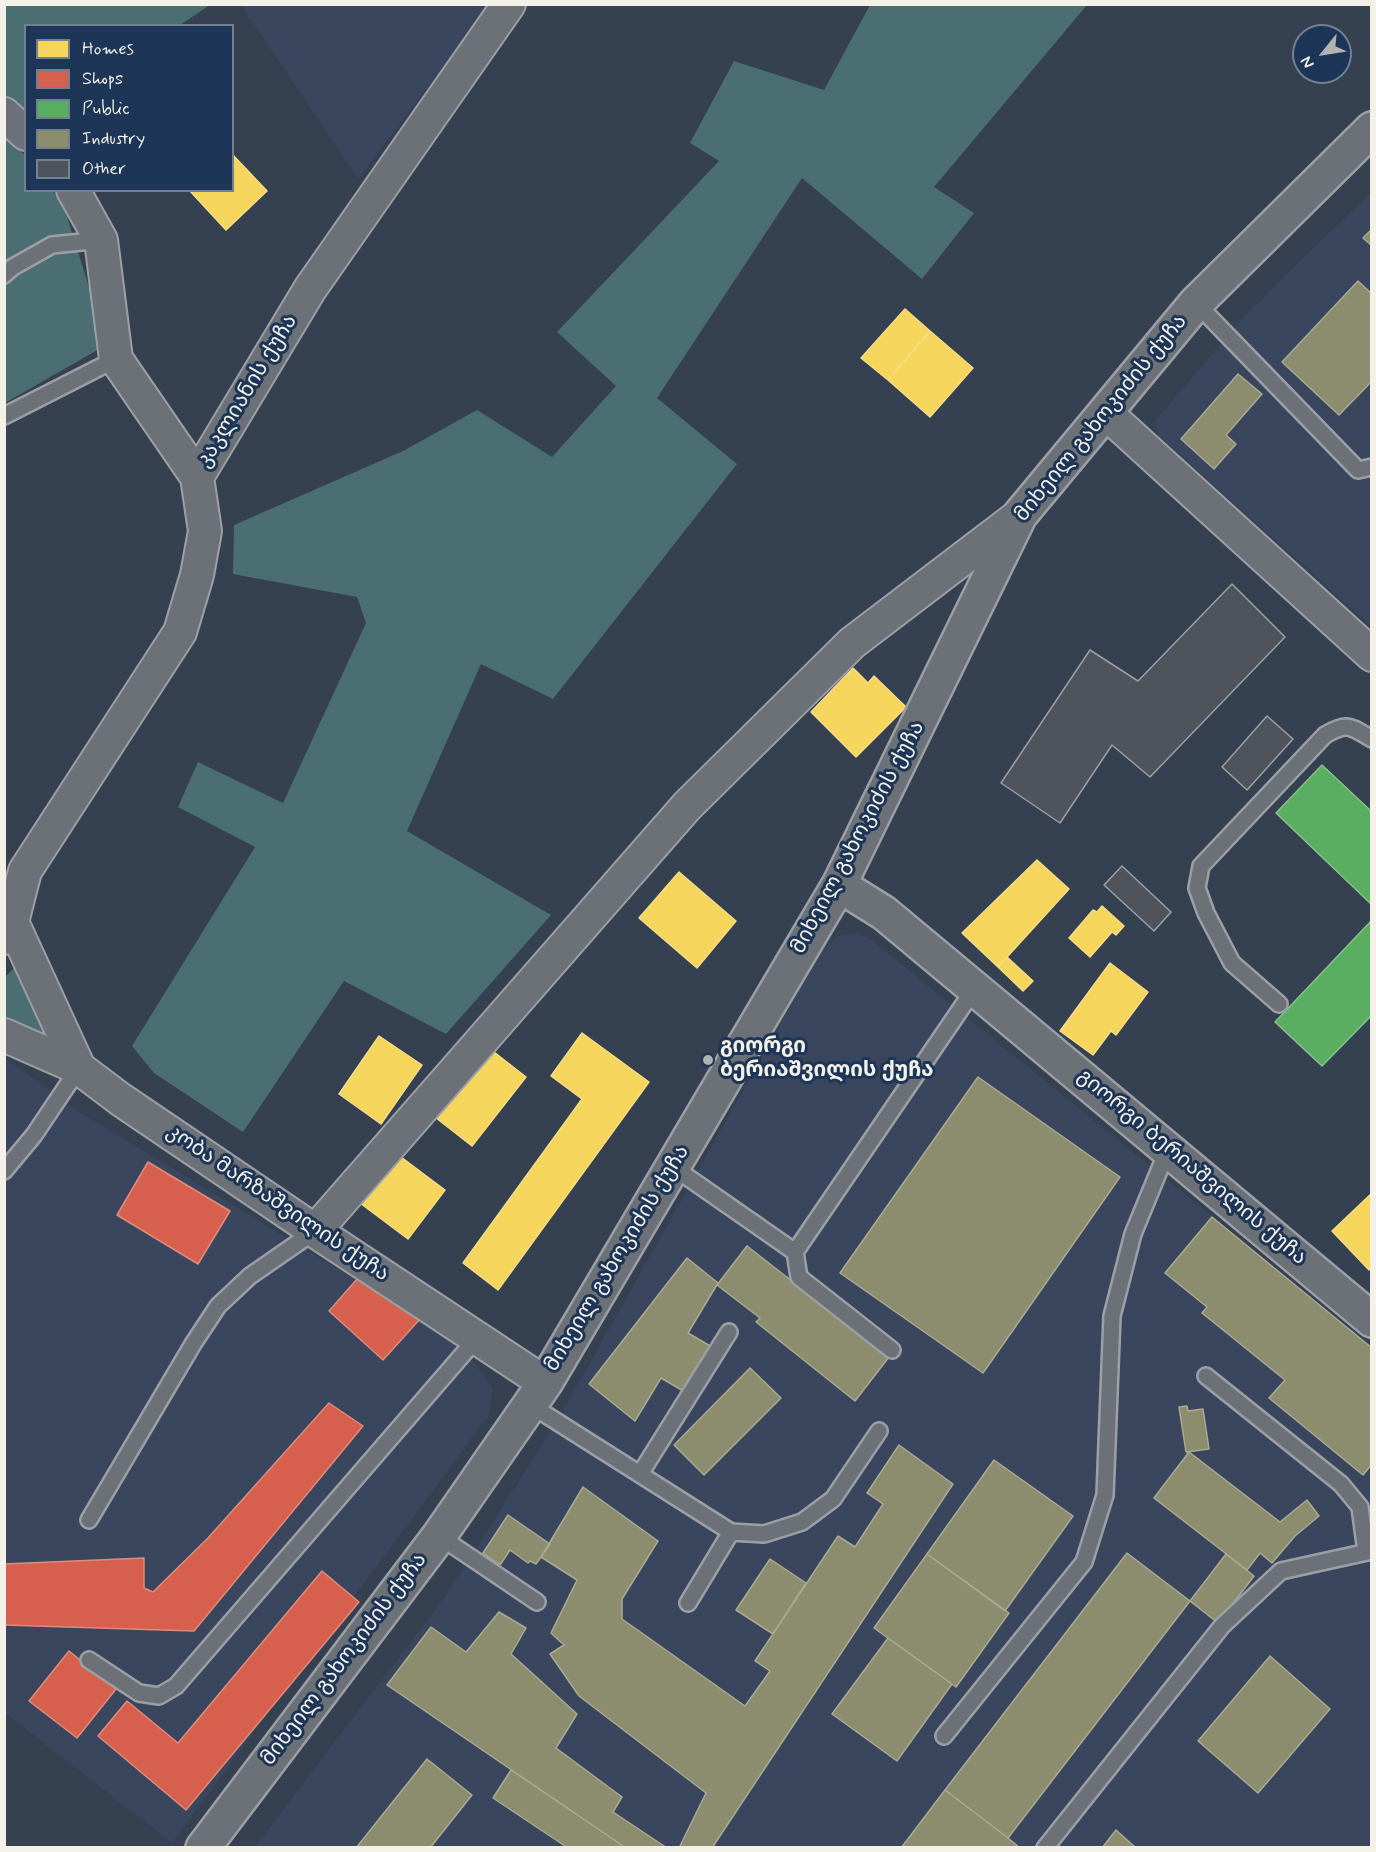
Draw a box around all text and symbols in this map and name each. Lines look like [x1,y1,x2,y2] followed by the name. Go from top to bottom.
[24,24,234,192] legend
[1292,24,1352,84] north arrow
[82,37,134,61] text: Homes
[1296,52,1319,72] text: N
[82,67,123,91] text: Shops
[82,97,130,121] text: Public
[82,127,145,151] text: Industry
[82,157,126,181] text: Other
[1011,310,1193,528] street label: მიხეილ გახოკიძის ქუჩა
[192,311,304,473] street label: კაკლიანის ქუჩა
[787,718,931,958] street label: მიხეილ გახოკიძის ქუჩა
[720,1035,934,1085] place label: გიორგი ბერიაშვილის ქუჩა
[701,1053,715,1067] marker: გიორგი ბერიაშვილის ქუჩა
[1071,1065,1311,1271] street label: გიორგი ბერიაშვილის ქუჩა
[161,1120,393,1288] street label: კობა მარზაშვილის ქუჩა
[540,1141,696,1377] street label: მიხეილ გახოკიძის ქუჩა
[257,1549,433,1771] street label: მიხეილ გახოკიძის ქუჩა

